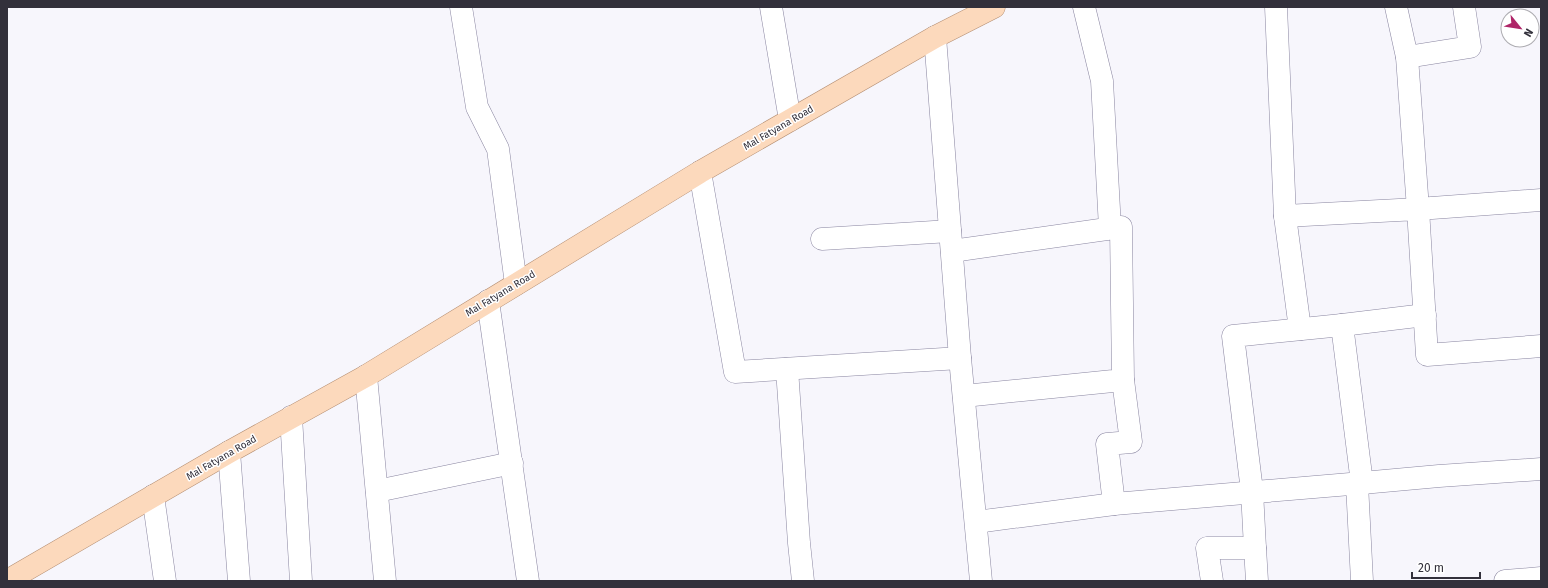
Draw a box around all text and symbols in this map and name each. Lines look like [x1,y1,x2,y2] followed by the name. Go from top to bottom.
[1500,8,1540,48] north arrow
[1521,26,1536,39] text: N
[741,103,816,153] street label: Mal Fatyana Road
[463,268,538,319] street label: Mal Fatyana Road
[184,433,259,483] street label: Mal Fatyana Road
[1412,554,1480,580] scale bar
[1418,561,1444,575] text: 20 m

